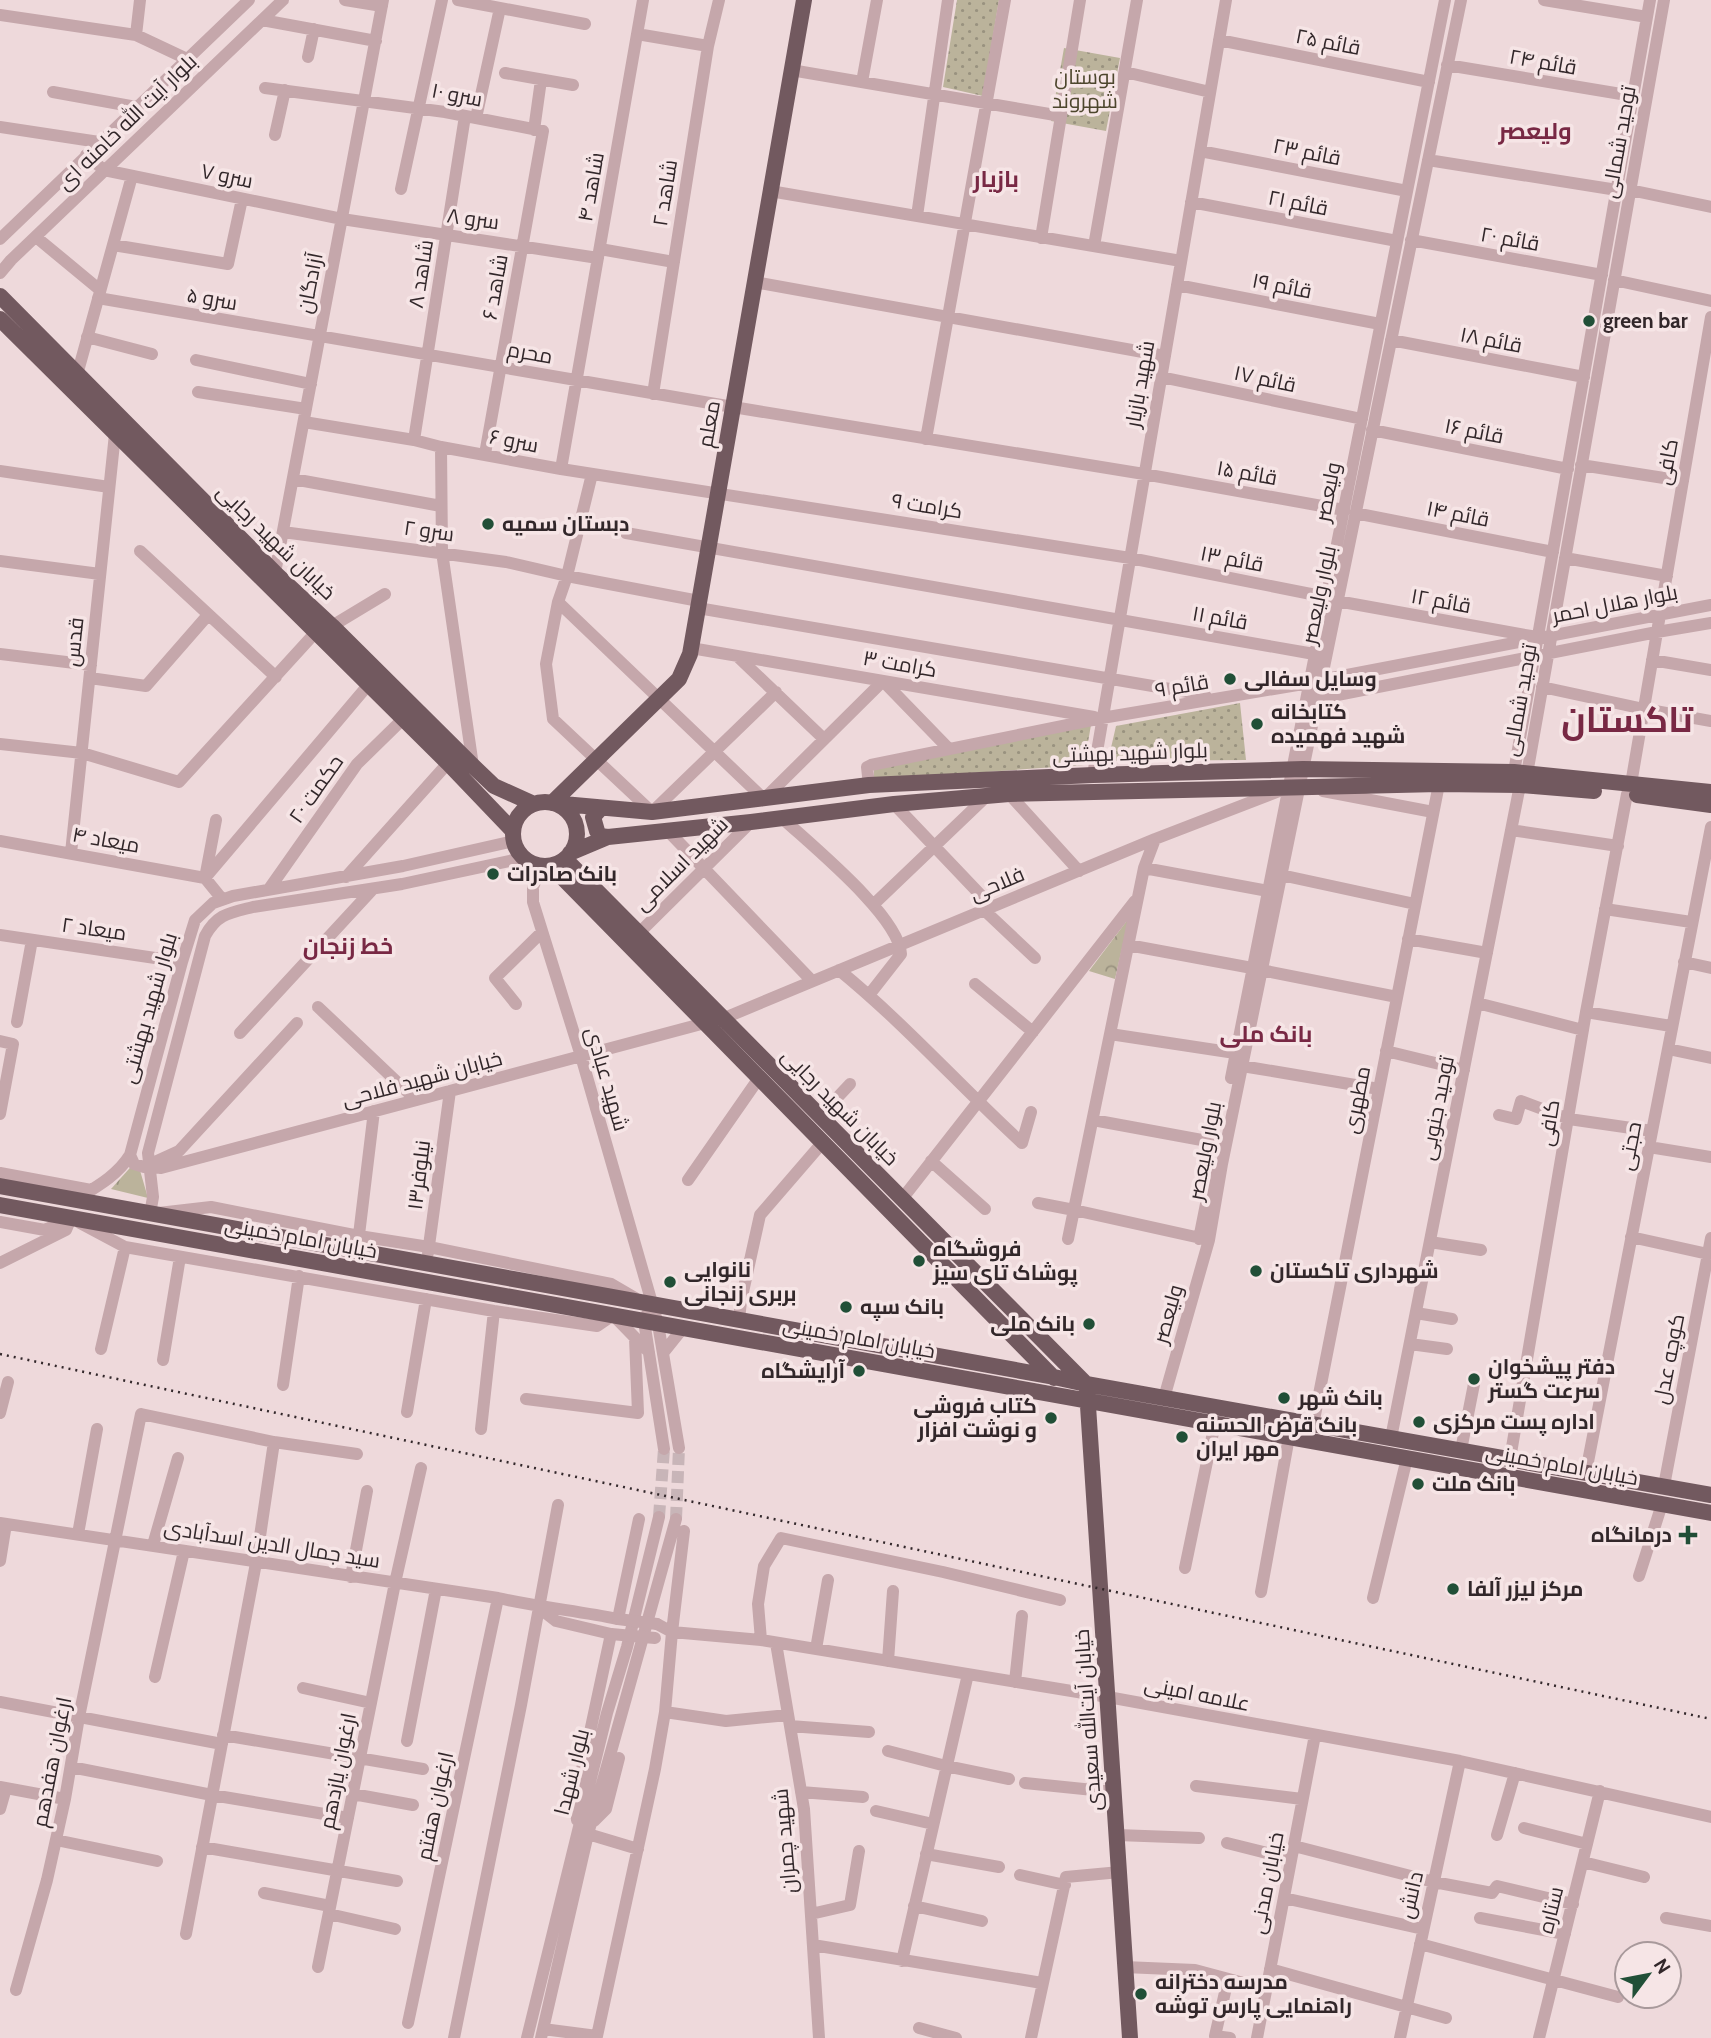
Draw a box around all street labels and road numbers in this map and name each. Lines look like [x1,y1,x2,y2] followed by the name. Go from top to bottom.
[1293,23,1363,62] street label: قائم ۲۵
[1507,43,1579,82] street label: قائم ۲۴
[51,48,202,195] street label: بلوار آیت الله خامنه ای
[430,77,485,112] street label: سرو ۱۰
[1596,83,1642,200] street label: توحید شمالی
[1271,133,1343,172] street label: قائم ۲۳
[572,150,609,224] street label: شاهد ۴
[199,158,255,193] street label: سرو ۷
[647,158,682,228] street label: شاهد ۲
[1266,184,1330,223] street label: قائم ۲۱
[445,202,501,235] street label: سرو ۸
[1478,221,1542,258] street label: قائم ۲۰
[403,238,438,310] street label: شاهد ۸
[291,250,329,316] street label: آزادگان
[476,252,513,322] street label: شاهد ۶
[1250,267,1314,306] street label: قائم ۱۹
[185,282,239,315] street label: سرو ۵
[1458,321,1524,360] street label: قائم ۱۸
[505,336,555,371] street label: محرم
[1119,338,1160,431] street label: شهید بازیار
[1231,360,1298,399] street label: قائم ۱۷
[692,399,727,450] street label: معلم
[1442,413,1506,450] street label: قائم ۱۶
[487,424,541,458] street label: سرو ۶
[1650,437,1684,487] street label: کافی
[1214,455,1279,492] street label: قائم ۱۵
[1309,460,1346,525] street label: ولیعصر
[211,479,341,605] street label: خیابان شهید رجایی
[890,488,964,523] street label: کرامت ۹
[1424,495,1492,534] street label: قائم ۱۴
[402,515,456,546] street label: سرو ۲
[1198,540,1266,579] street label: قائم ۱۳
[1296,543,1341,648] street label: بلوار ولیعصر
[1549,579,1680,629] street label: بلوار هلال احمر
[1409,583,1473,620] street label: قائم ۱۲
[1190,600,1250,637] street label: قائم ۱۱
[58,616,90,668] street label: قدس
[1497,641,1543,758] street label: توحید شمالی
[861,645,939,682] street label: کرامت ۳
[1153,669,1211,704] street label: قائم ۹
[1052,737,1208,769] street label: بلوار شهید بهشتی
[283,750,348,828] street label: حکمت ۲۰
[628,811,734,917] street label: شهید اسلامی
[70,821,142,858] street label: میعاد ۴
[966,861,1028,907] street label: فلاحی
[60,912,128,945] street label: میعاد ۲
[115,930,183,1086] street label: بلوار شهید بهشتی
[580,1024,634,1134] street label: شهید عبادی
[776,1043,904,1171] street label: خیابان شهید رجایی
[339,1045,505,1113] street label: خیابان شهید فلاحی
[1414,1053,1460,1162] street label: توحید جنوبی
[1338,1064,1376,1136] street label: مطهری
[1533,1098,1565,1148] street label: کافی
[1182,1099,1226,1204] street label: بلوار ولیعصر
[1613,1119,1647,1173] street label: حجتی
[402,1139,435,1211] street label: نیلوفر۱۳
[223,1212,379,1265] street label: خیابان امام خمینی
[1147,1281,1188,1347] street label: ولیعصر
[781,1312,937,1365] street label: خیابان امام خمینی
[1648,1312,1691,1407] street label: کوچه عدل
[1484,1439,1640,1492] street label: خیابان امام خمینی
[162,1514,382,1574] street label: سید جمال الدین اسدآبادی
[1068,1628,1107,1812] street label: خیابان آیت‌الله سعیدی
[1142,1671,1252,1717] street label: علامه امینی
[27,1695,78,1829] street label: ارغوان هفدهم
[314,1711,363,1832] street label: ارغوان یازدهم
[549,1726,595,1818] street label: بلوار شهدا
[411,1749,460,1863] street label: ارغوان هفتم
[767,1787,804,1895] street label: شهید چمران
[1244,1830,1290,1936] street label: خیابان مدنی
[1393,1869,1429,1921] street label: دانش
[1533,1884,1568,1936] street label: ستاره

